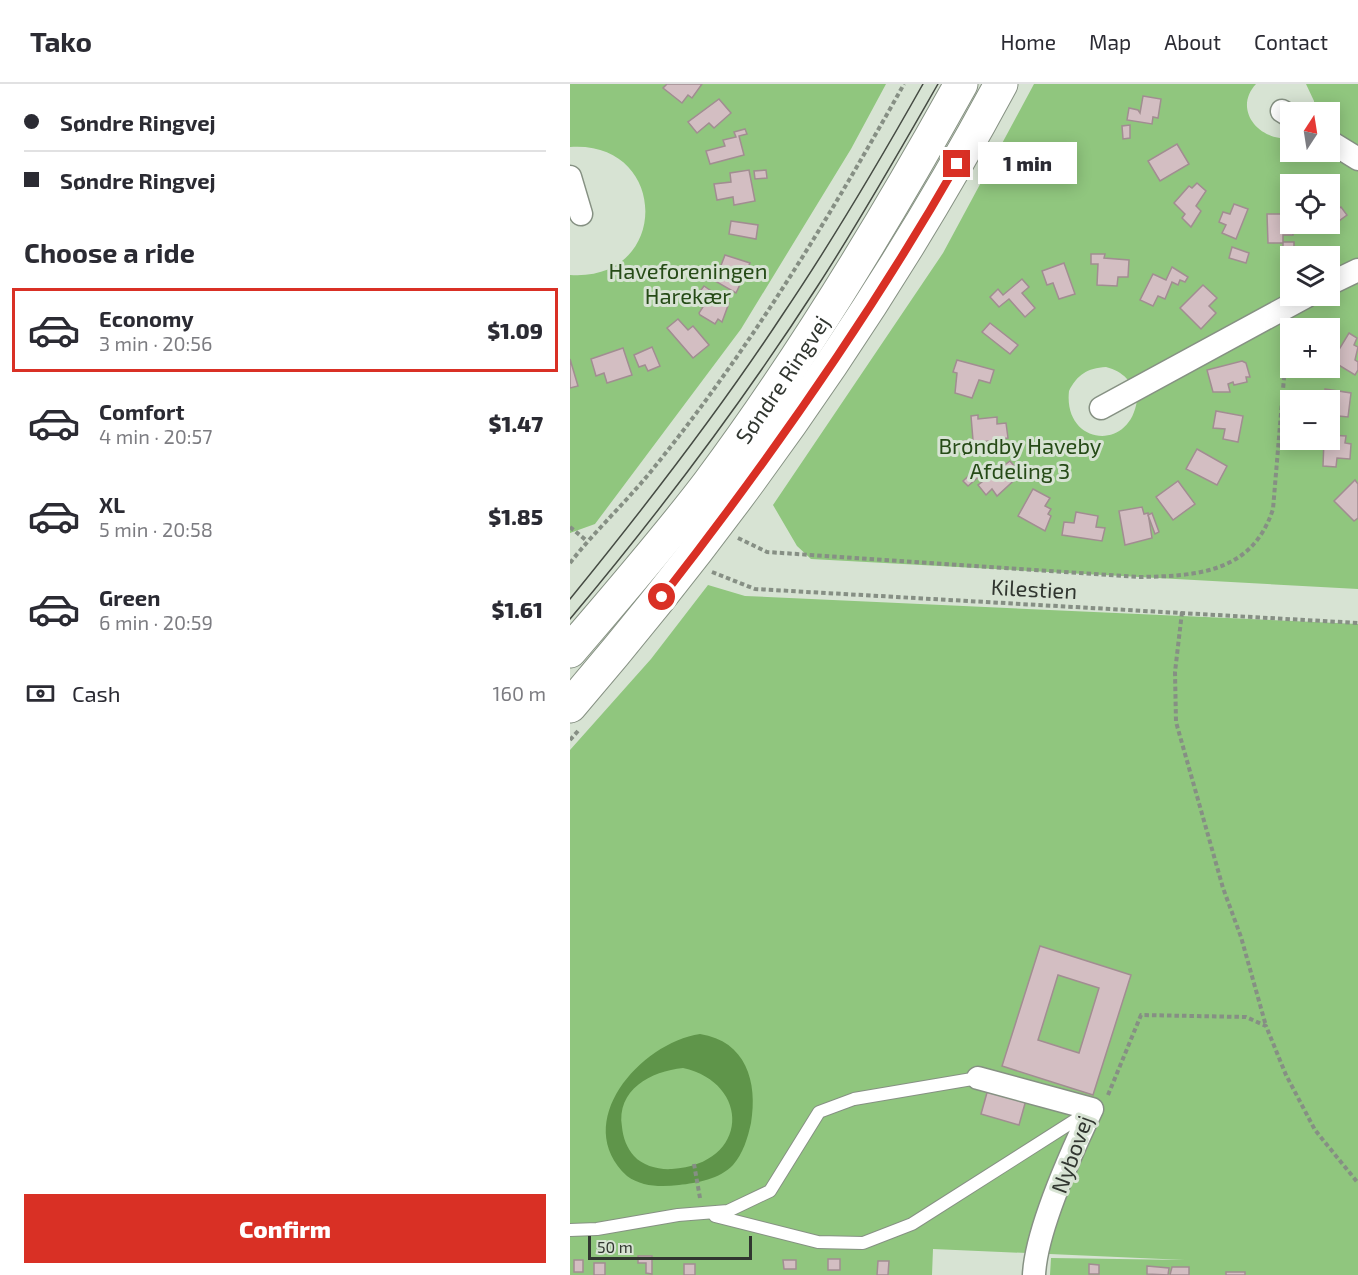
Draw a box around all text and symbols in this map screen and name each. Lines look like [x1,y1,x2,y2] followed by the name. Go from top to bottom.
[30,24,92,58] text: Tako
[1000,29,1056,54] text: Home
[1089,29,1131,54] text: Map
[1164,29,1221,54] text: About
[1254,29,1328,54] text: Contact
[1280,102,1340,162] north arrow
[1280,102,1340,450] map controls
[60,109,216,135] text: Søndre Ringvej
[978,143,1077,185] callout: 1 min
[943,150,970,177] route end
[1003,151,1052,175] text: 1 min
[60,167,216,193] text: Søndre Ringvej
[1280,174,1340,234] button: locate
[24,236,195,268] text: Choose a ride
[1280,246,1340,306] button: layers
[609,257,767,308] park label: Haveforeningen Harekær
[27,303,81,357] icon: car
[99,305,194,331] text: Economy
[729,310,835,448] street label: Søndre Ringvej
[487,317,543,343] text: $1.09
[1280,318,1340,378] button: +
[99,331,213,355] text: 3 min · 20:56
[1280,390,1340,450] button: −
[27,396,81,450] icon: car
[99,398,184,424] text: Comfort
[489,410,543,436] text: $1.47
[99,424,212,448] text: 4 min · 20:57
[938,432,1102,483] park label: Brøndby Haveby Afdeling 3
[27,489,81,543] icon: car
[99,491,125,517] text: XL
[488,503,543,529] text: $1.85
[99,517,213,541] text: 5 min · 20:58
[990,573,1078,603] street label: Kilestien
[27,582,81,636] icon: car
[648,583,675,610] route start
[99,584,161,610] text: Green
[491,596,543,622] text: $1.61
[99,610,213,634] text: 6 min · 20:59
[24,677,57,710] icon: cash
[72,680,121,706] text: Cash
[493,681,546,705] text: 160 m
[1045,1112,1098,1197] street label: Nybovej
[24,1194,546,1263] button: Confirm
[588,1233,752,1260] scale bar
[597,1237,633,1256] text: 50 m

